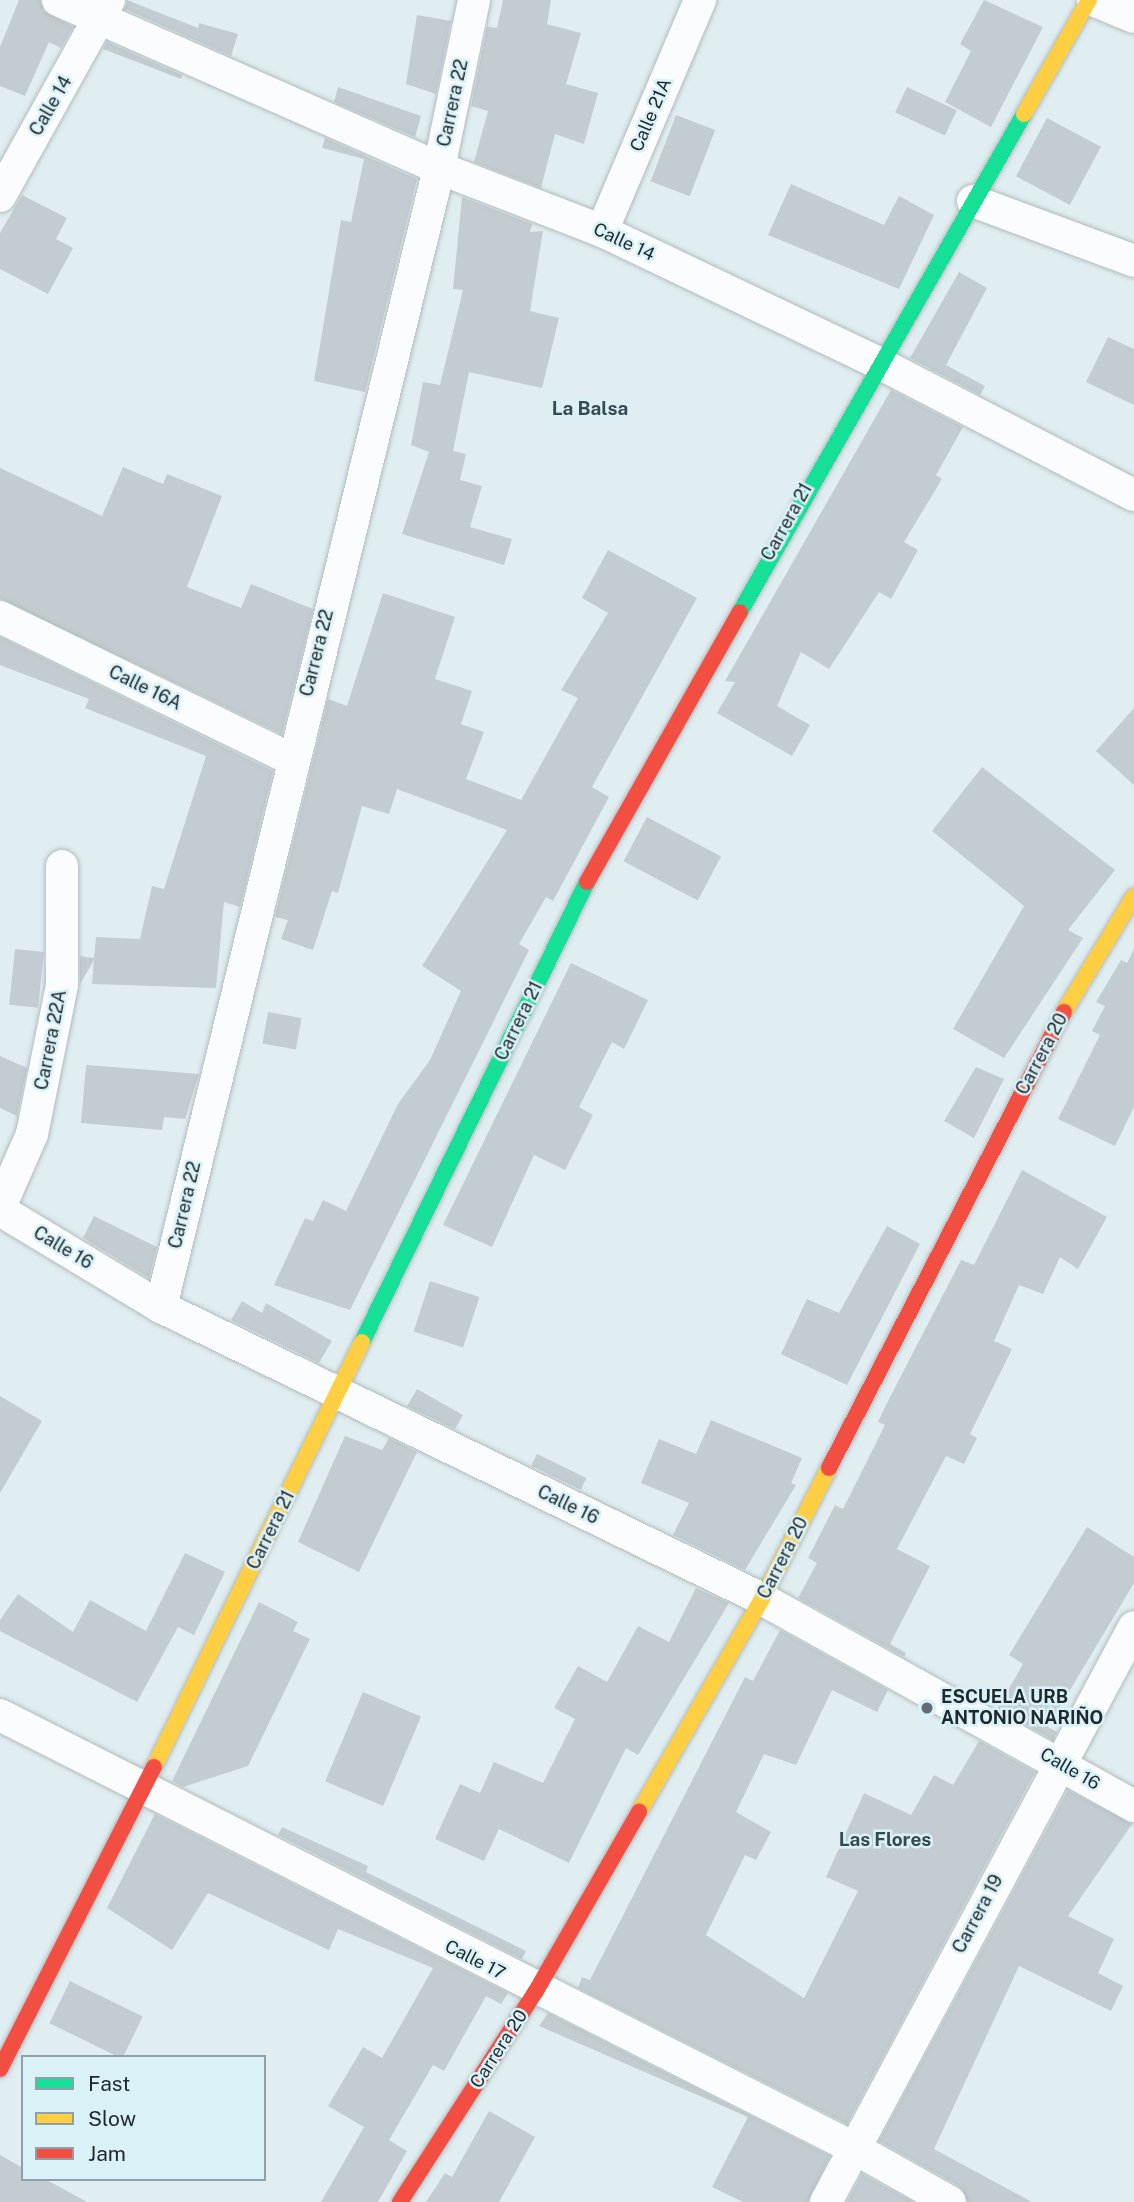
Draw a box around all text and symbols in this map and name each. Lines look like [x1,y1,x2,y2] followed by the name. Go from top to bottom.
[433,57,473,149] street label: Carrera 22
[25,72,77,140] street label: Calle 14
[626,75,676,155] street label: Calle 21A
[590,218,658,266] street label: Calle 14
[552,398,628,420] district label: La Balsa
[757,479,817,565] street label: Carrera 21
[296,607,338,699] street label: Carrera 22
[105,661,185,715] street label: Calle 16A
[491,978,547,1064] street label: Carrera 21
[31,988,71,1092] street label: Carrera 22A
[1012,1010,1072,1098] street label: Carrera 20
[164,1159,206,1251] street label: Carrera 22
[29,1222,97,1274] street label: Calle 16
[534,1481,602,1529] street label: Calle 16
[243,1487,299,1573] street label: Carrera 21
[753,1513,813,1603] street label: Carrera 20
[941,1687,1103,1730] place label: ESCUELA URB ANTONIO NARIÑO
[919,1700,935,1716] marker: ESCUELA URB ANTONIO NARIÑO
[1036,1743,1104,1795] street label: Calle 16
[839,1829,931,1851] district label: Las Flores
[948,1871,1008,1957] street label: Carrera 19
[441,1936,509,1984] street label: Calle 17
[466,2006,532,2092] street label: Carrera 20
[21,2055,266,2181] legend
[88,2071,130,2096] text: Fast
[88,2106,136,2131] text: Slow
[88,2141,126,2166] text: Jam

